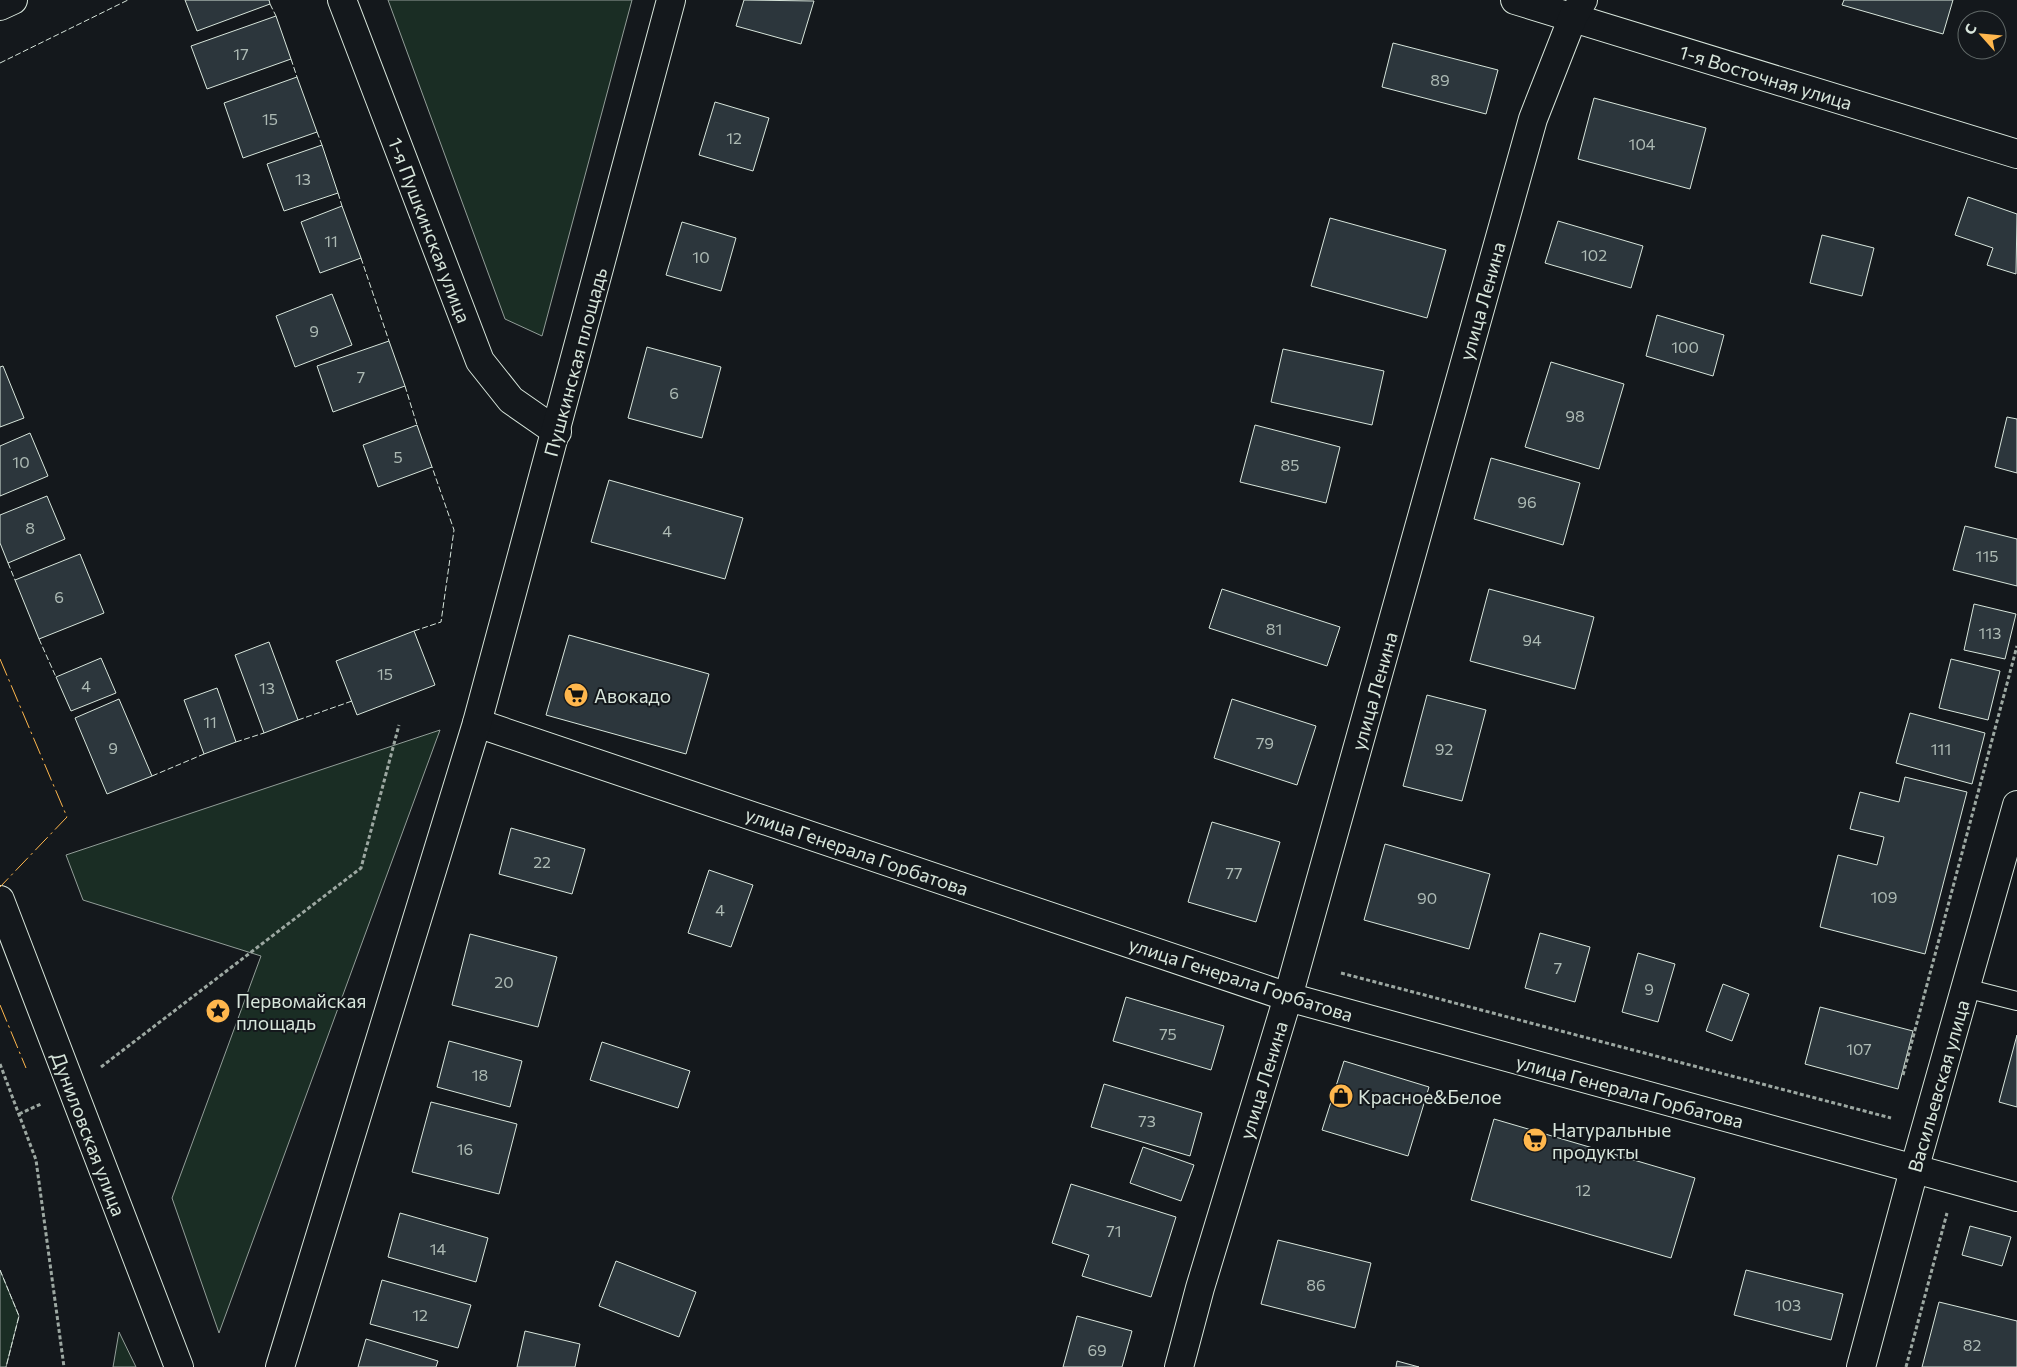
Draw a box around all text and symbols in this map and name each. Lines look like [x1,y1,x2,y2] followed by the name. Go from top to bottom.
[1957,10,2007,60] north arrow
[1960,21,1980,37] text: С
[1677,40,1855,114] street label: 1-я Восточная улица
[233,44,249,63] house number: 17
[1430,70,1450,89] house number: 89
[262,109,278,128] house number: 15
[726,128,742,147] house number: 12
[384,134,476,326] street label: 1-я Пушкинская улица
[1629,134,1656,153] house number: 104
[295,169,311,188] house number: 13
[324,231,338,250] house number: 11
[1454,239,1510,363] street label: улица Ленина
[1581,245,1607,264] house number: 102
[692,247,710,266] house number: 10
[539,265,611,459] street label: Пушкинская площадь
[309,321,319,340] house number: 9
[1671,337,1699,356] house number: 100
[357,367,365,386] house number: 7
[669,383,679,402] house number: 6
[1565,406,1585,425] house number: 98
[393,447,403,466] house number: 5
[12,452,30,471] house number: 10
[1281,455,1299,474] house number: 85
[1517,492,1537,511] house number: 96
[25,518,35,537] house number: 8
[662,521,672,540] house number: 4
[1976,546,1998,565] house number: 115
[54,587,64,606] house number: 6
[1266,619,1282,638] house number: 81
[1979,623,2001,642] house number: 113
[1346,629,1402,753] street label: улица Ленина
[1522,630,1542,649] house number: 94
[377,664,393,683] house number: 15
[81,676,91,695] house number: 4
[259,678,275,697] house number: 13
[563,682,589,708] supermarket icon: Авокадо
[594,684,671,707] place label: Авокадо
[203,712,217,731] house number: 11
[1256,733,1274,752] house number: 79
[108,738,118,757] house number: 9
[1435,739,1453,758] house number: 92
[1931,739,1951,758] house number: 111
[742,802,972,900] street label: улица Генерала Горбатова
[533,852,551,871] house number: 22
[1226,863,1242,882] house number: 77
[1871,887,1898,906] house number: 109
[1417,888,1437,907] house number: 90
[715,900,725,919] house number: 4
[1126,932,1356,1026] street label: улица Генерала Горбатова
[1554,958,1562,977] house number: 7
[494,972,514,991] house number: 20
[1644,979,1654,998] house number: 9
[236,989,366,1034] place label: Первомайская площадь
[1902,997,1974,1175] street label: Васильевская улица
[205,998,231,1024] place icon: Первомайская площадь
[1234,1018,1292,1142] street label: улица Ленина
[1159,1024,1177,1043] house number: 75
[1846,1039,1872,1058] house number: 107
[47,1049,131,1219] street label: Дуниловская улица
[1514,1050,1746,1132] street label: улица Генерала Горбатова
[472,1065,488,1084] house number: 18
[1328,1083,1354,1109] shop icon: Красное&Белое
[1358,1085,1502,1108] place label: Красное&Белое
[1138,1111,1156,1130] house number: 73
[1552,1118,1671,1163] place label: Натуральные продукты
[1522,1127,1548,1153] supermarket icon: Натуральные продукты
[457,1139,473,1158] house number: 16
[1575,1180,1591,1199] house number: 12
[1106,1221,1122,1240] house number: 71
[430,1239,447,1258] house number: 14
[1306,1275,1326,1294] house number: 86
[1775,1295,1801,1314] house number: 103
[412,1305,428,1324] house number: 12
[1963,1335,1981,1354] house number: 82
[1087,1340,1107,1359] house number: 69

